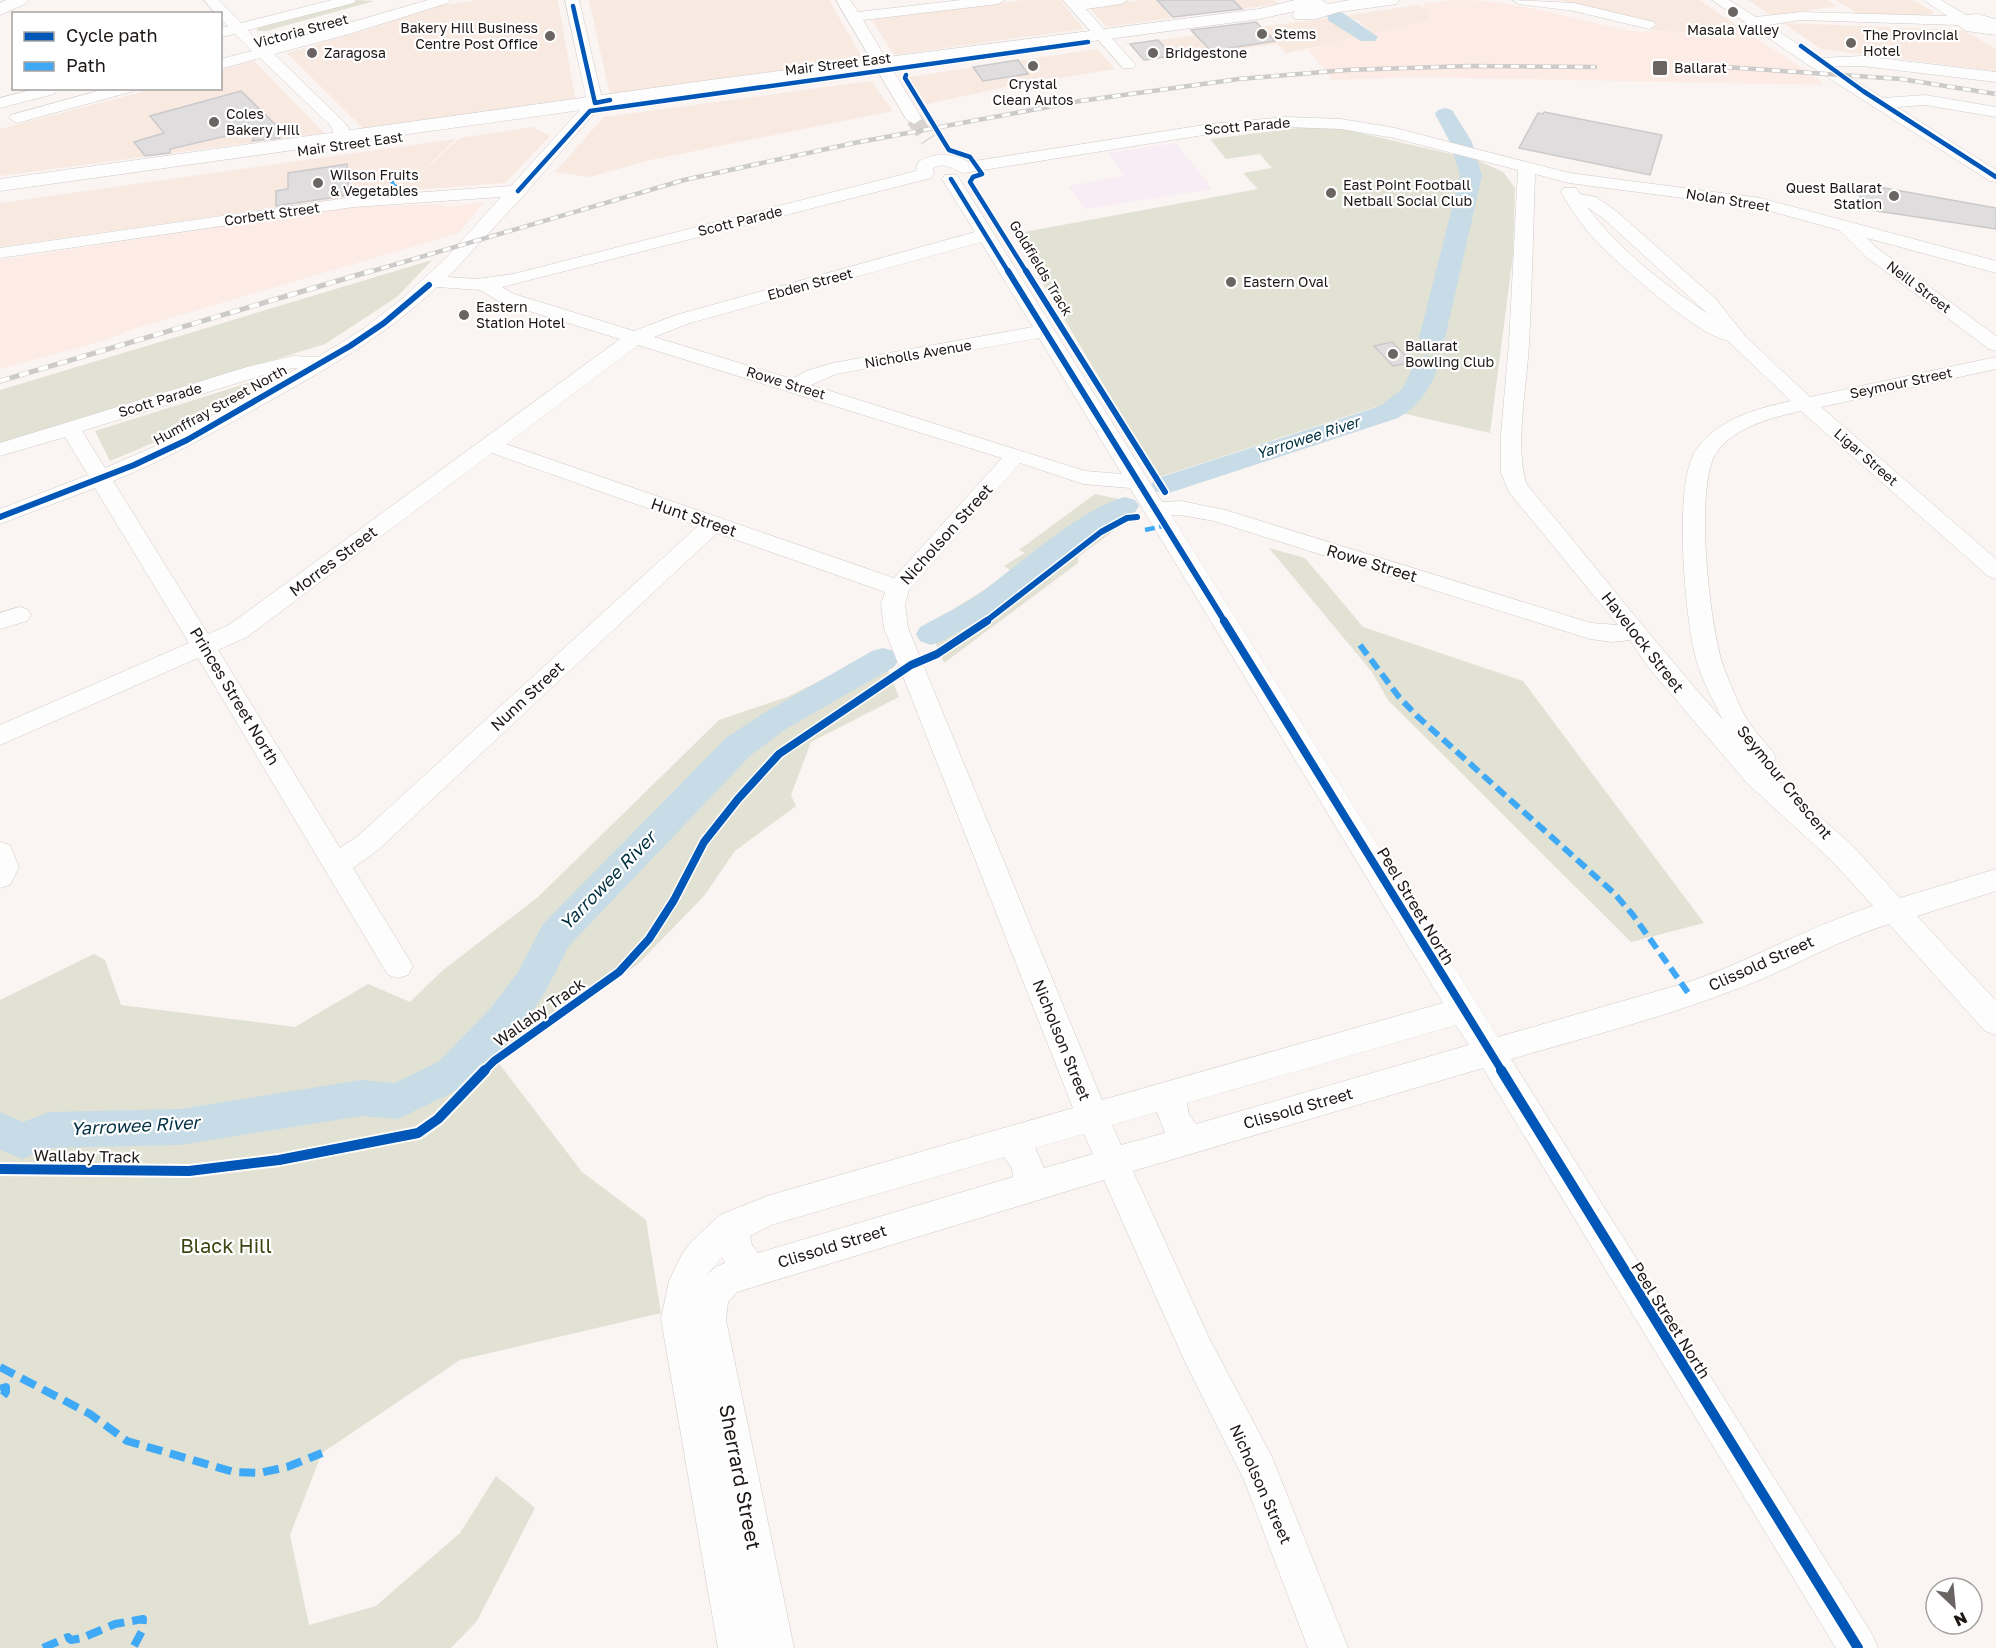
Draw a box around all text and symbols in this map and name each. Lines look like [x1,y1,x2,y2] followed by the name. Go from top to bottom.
[1726,5,1740,19] marker: Masala Valley
[252,10,350,51] street label: Victoria Street
[12,12,222,90] legend
[400,19,538,52] place label: Bakery Hill Business Centre Post Office
[1687,21,1779,38] place label: Masala Valley
[66,24,158,46] text: Cycle path
[1274,25,1316,42] place label: Stems
[1863,26,1959,59] place label: The Provincial Hotel
[1255,27,1269,41] marker: Stems
[543,29,557,43] marker: Bakery Hill Business Centre Post Office
[1844,36,1858,50] marker: The Provincial Hotel
[324,44,386,61] place label: Zaragosa
[1165,44,1247,61] place label: Bridgestone
[305,46,319,60] marker: Zaragosa
[1146,46,1160,60] marker: Bridgestone
[784,49,892,78] street label: Mair Street East
[66,54,106,76] text: Path
[1026,59,1040,73] marker: Crystal Clean Autos
[1651,59,1669,77] marker: Ballarat
[1674,59,1727,76] place label: Ballarat
[993,75,1074,108] place label: Crystal Clean Autos
[226,105,300,138] place label: Coles Bakery Hill
[1203,113,1291,138] street label: Scott Parade
[207,115,221,129] marker: Coles Bakery Hill
[296,128,404,159] street label: Mair Street East
[330,166,419,199] place label: Wilson Fruits & Vegetables
[311,176,325,190] marker: Wilson Fruits & Vegetables
[1343,176,1472,209] place label: East Point Football Netball Social Club
[1786,179,1882,212] place label: Quest Ballarat Station
[1685,184,1771,215] street label: Nolan Street
[1324,186,1338,200] marker: East Point Football Netball Social Club
[1887,189,1901,203] marker: Quest Ballarat Station
[223,198,321,229] street label: Corbett Street
[696,202,784,239] street label: Scott Parade
[1006,217,1077,319] street label: Goldfields Track
[1884,257,1955,316] street label: Neill Street
[765,264,854,303] street label: Ebden Street
[1243,273,1328,290] place label: Eastern Oval
[1224,275,1238,289] marker: Eastern Oval
[476,298,565,331] place label: Eastern Station Hotel
[457,308,471,322] marker: Eastern Station Hotel
[863,336,973,371] street label: Nicholls Avenue
[1405,337,1494,370] place label: Ballarat Bowling Club
[1386,347,1400,361] marker: Ballarat Bowling Club
[150,361,290,448] street label: Humffray Street North
[744,362,828,403] street label: Rowe Street
[1848,363,1954,402] street label: Seymour Street
[116,379,204,420] street label: Scott Parade
[1254,411,1364,462] water label: Yarrowee River
[1831,424,1902,489] street label: Ligar Street
[895,479,997,589] street label: Nicholson Street
[649,493,739,541] street label: Hunt Street
[285,521,381,601] street label: Morres Street
[1324,540,1420,586] street label: Rowe Street
[1597,588,1689,696] street label: Havelock Street
[186,623,284,769] street label: Princes Street North
[486,657,568,735] street label: Nunn Street
[1733,721,1837,843] street label: Seymour Crescent
[555,824,662,934] water label: Yarrowee River
[1373,843,1459,969] street label: Peel Street North
[1705,931,1817,995] street label: Clissold Street
[489,973,589,1051] street label: Wallaby Track
[1029,976,1095,1104] street label: Nicholson Street
[1241,1083,1355,1133] street label: Clissold Street
[70,1110,203,1139] water label: Yarrowee River
[33,1145,141,1167] street label: Wallaby Track
[775,1220,889,1272] street label: Clissold Street
[180,1233,272,1257] park label: Black Hill
[1627,1258,1715,1382] street label: Peel Street North
[715,1402,767,1551] street label: Sherrard Street
[1226,1421,1296,1547] street label: Nicholson Street
[1924,1576,1984,1636] north arrow
[1951,1608,1970,1631] text: N

